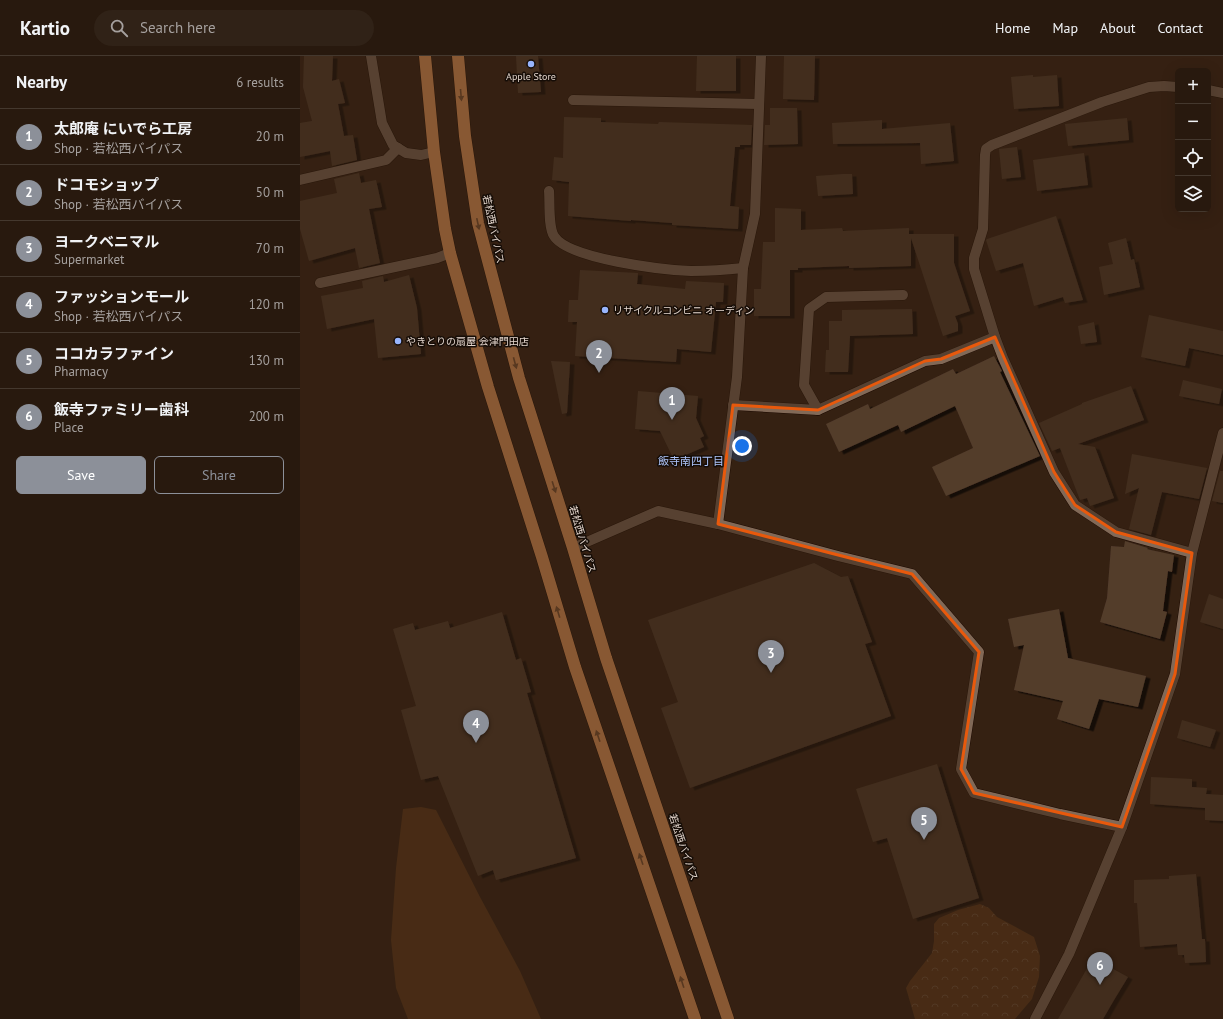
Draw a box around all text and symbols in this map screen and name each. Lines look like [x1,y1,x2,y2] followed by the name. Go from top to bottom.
[94,10,374,46] search box
[20,16,70,40] text: Kartio
[108,17,130,39] icon: search
[140,18,216,37] text: Search here
[995,19,1030,37] text: Home
[1052,19,1078,37] text: Map
[1100,19,1136,37] text: About
[1158,19,1203,37] text: Contact
[526,59,536,69] marker: Apple Store
[1175,68,1211,212] map controls
[1175,68,1211,104] button: +
[506,70,556,83] place label: Apple Store
[16,71,67,93] text: Nearby
[236,74,284,91] text: 6 results
[458,89,465,101] one-way arrow
[1175,104,1211,140] button: −
[54,119,192,138] text: 太郎庵 にいでら工房
[25,128,33,145] text: 1
[256,128,284,145] text: 20 m
[54,140,183,157] text: Shop · 若松西バイパス
[1175,140,1211,176] button: locate
[54,175,159,194] text: ドコモショップ
[1175,176,1211,212] button: layers
[25,184,33,201] text: 2
[256,184,284,201] text: 50 m
[480,194,507,265] street label: 若松西バイパス
[54,196,183,213] text: Shop · 若松西バイパス
[476,217,482,230] one-way arrow
[54,232,159,251] text: ヨークベニマル
[25,240,33,257] text: 3
[256,240,284,257] text: 70 m
[54,251,124,268] text: Supermarket
[54,287,189,306] text: ファッションモール
[25,296,33,313] text: 4
[249,296,284,313] text: 120 m
[613,304,754,317] place label: リサイクルコンビニ オーディン
[600,305,610,315] marker: リサイクルコンビニ オーディン
[54,308,183,325] text: Shop · 若松西バイパス
[406,335,529,348] place label: やきとりの扇屋 会津門田店
[393,336,403,346] marker: やきとりの扇屋 会津門田店
[586,340,612,373] pin: 2
[54,344,174,363] text: ココカラファイン
[25,352,33,369] text: 5
[249,352,284,369] text: 130 m
[512,357,518,369] one-way arrow
[54,363,108,380] text: Pharmacy
[659,387,685,420] pin: 1
[54,400,189,419] text: 飯寺ファミリー歯科
[25,408,33,425] text: 6
[249,408,284,425] text: 200 m
[54,419,84,436] text: Place
[732,436,752,456] your location
[658,454,724,468] district label: 飯寺南四丁目
[16,456,146,494] button: Save
[154,456,284,494] button: Share
[551,481,557,493] one-way arrow
[566,504,599,574] street label: 若松西バイパス
[555,606,561,618] one-way arrow
[758,640,784,673] pin: 3
[463,710,489,743] pin: 4
[595,730,601,742] one-way arrow
[911,807,937,840] pin: 5
[666,812,701,882] street label: 若松西バイパス
[637,852,643,864] one-way arrow
[1087,952,1113,985] pin: 6
[679,976,685,988] one-way arrow

